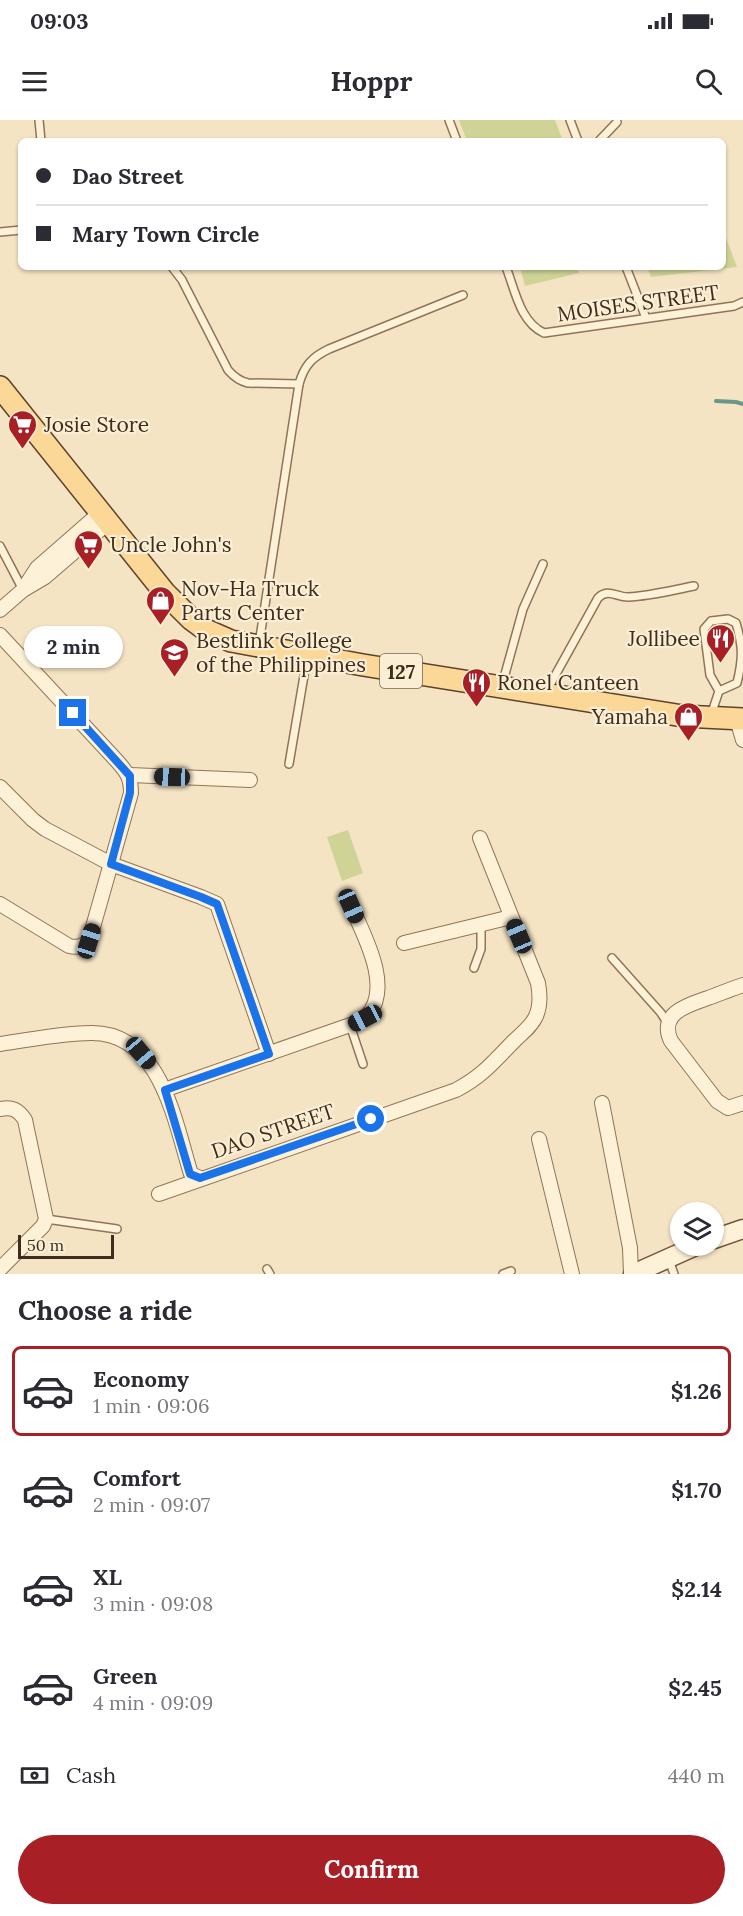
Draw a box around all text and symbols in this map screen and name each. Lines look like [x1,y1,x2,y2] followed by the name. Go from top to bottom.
[30,7,88,35] text: 09:03
[331,64,412,98] text: Hoppr
[18,65,51,98] icon: menu
[692,65,725,98] icon: search
[72,162,184,190] text: Dao Street
[72,220,259,248] text: Mary Town Circle
[555,278,721,328] street label: MOISES STREET
[7,408,39,450] supermarket icon: Josie Store
[43,411,149,438] place label: Josie Store
[73,528,105,570] supermarket icon: Uncle John's
[110,531,232,558] place label: Uncle John's
[181,575,320,626] place label: Nov-Ha Truck Parts Center
[144,584,176,626] shop icon: Nov-Ha Truck Parts Center
[705,622,737,664] restaurant icon: Jollibee
[627,625,700,652] place label: Jollibee
[23,626,122,668] callout: 2 min
[196,627,366,678] place label: Bestlink College of the Philippines
[47,634,100,659] text: 2 min
[159,636,191,678] school or university icon: Bestlink College of the Philippines
[380,654,422,688] road number: 127
[460,666,492,708] restaurant icon: Ronel Canteen
[497,669,640,696] place label: Ronel Canteen
[59,699,86,726] route end
[673,700,705,742] shop icon: Yamaha
[591,703,668,730] place label: Yamaha
[154,767,190,787] car
[335,886,367,926] car
[504,916,534,956] car
[75,921,103,961] car
[345,1002,385,1034] car
[123,1033,159,1073] car
[208,1097,338,1165] street label: DAO STREET
[357,1105,384,1132] route start
[670,1202,724,1256] map controls
[670,1202,724,1256] button: layers
[18,1232,114,1260] scale bar
[27,1235,64,1255] text: 50 m
[18,1293,192,1327] text: Choose a ride
[21,1364,75,1418] icon: car
[93,1365,189,1393] text: Economy
[671,1377,722,1405] text: $1.26
[93,1393,210,1418] text: 1 min · 09:06
[21,1463,75,1517] icon: car
[93,1464,181,1492] text: Comfort
[671,1476,722,1504] text: $1.70
[93,1492,210,1517] text: 2 min · 09:07
[21,1562,75,1616] icon: car
[93,1563,122,1591] text: XL
[671,1575,722,1603] text: $2.14
[93,1591,213,1616] text: 3 min · 09:08
[21,1661,75,1715] icon: car
[93,1662,158,1690] text: Green
[668,1674,722,1702] text: $2.45
[93,1690,213,1715] text: 4 min · 09:09
[18,1759,51,1792] icon: cash
[66,1761,116,1789] text: Cash
[668,1763,725,1788] text: 440 m
[18,1835,725,1904] button: Confirm

